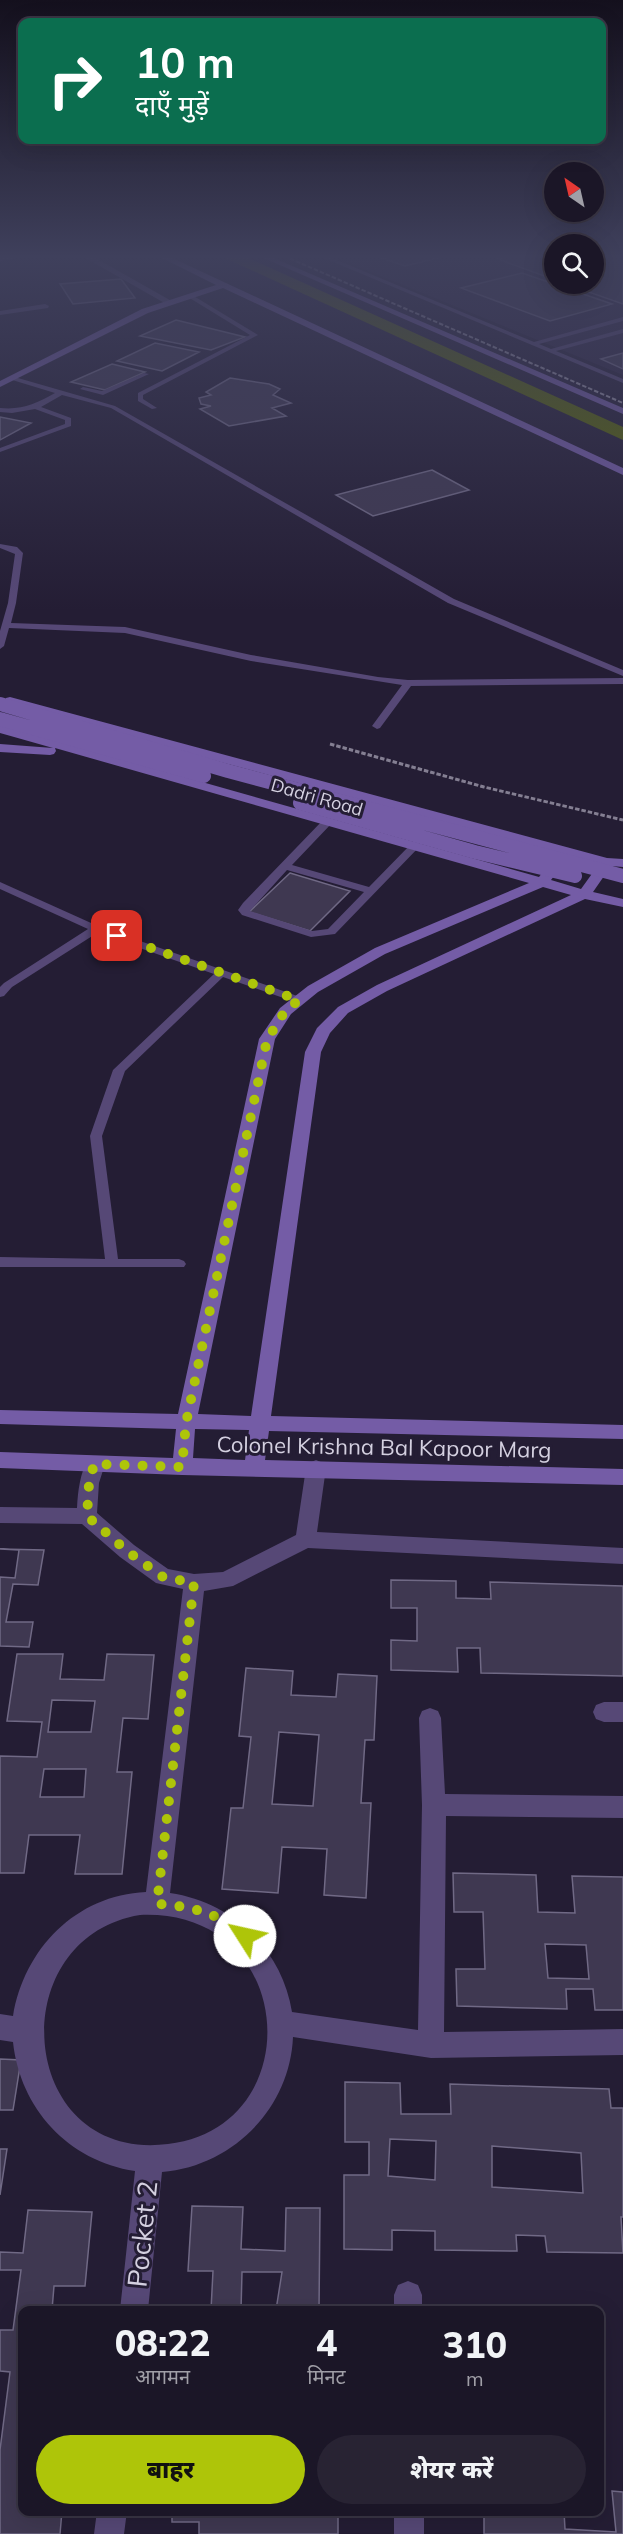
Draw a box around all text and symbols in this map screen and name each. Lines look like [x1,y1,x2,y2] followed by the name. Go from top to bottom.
[135,36,235,89] text: 10 m
[36,42,114,120] icon: right
[135,88,209,122] text: दाएँ मुड़ें
[544,162,604,222] north arrow
[544,162,604,294] map controls
[544,234,604,294] button: search
[268,773,366,821] street label: Dadri Road
[91,910,142,961] pin
[100,919,133,952] icon: arrive
[216,1430,552,1464] street label: Colonel Krishna Bal Kapoor Marg
[213,1904,277,1968] position arrow
[120,2179,164,2289] street label: Pocket 2
[115,2320,211,2365] text: 08:22
[316,2320,337,2365] text: 4
[442,2322,507,2367] text: 310
[135,2364,190,2389] text: आगमन
[307,2364,346,2389] text: मिनट
[466,2366,484,2391] text: m
[36,2435,305,2504] button: बाहर
[317,2435,586,2504] button: शेयर करें

